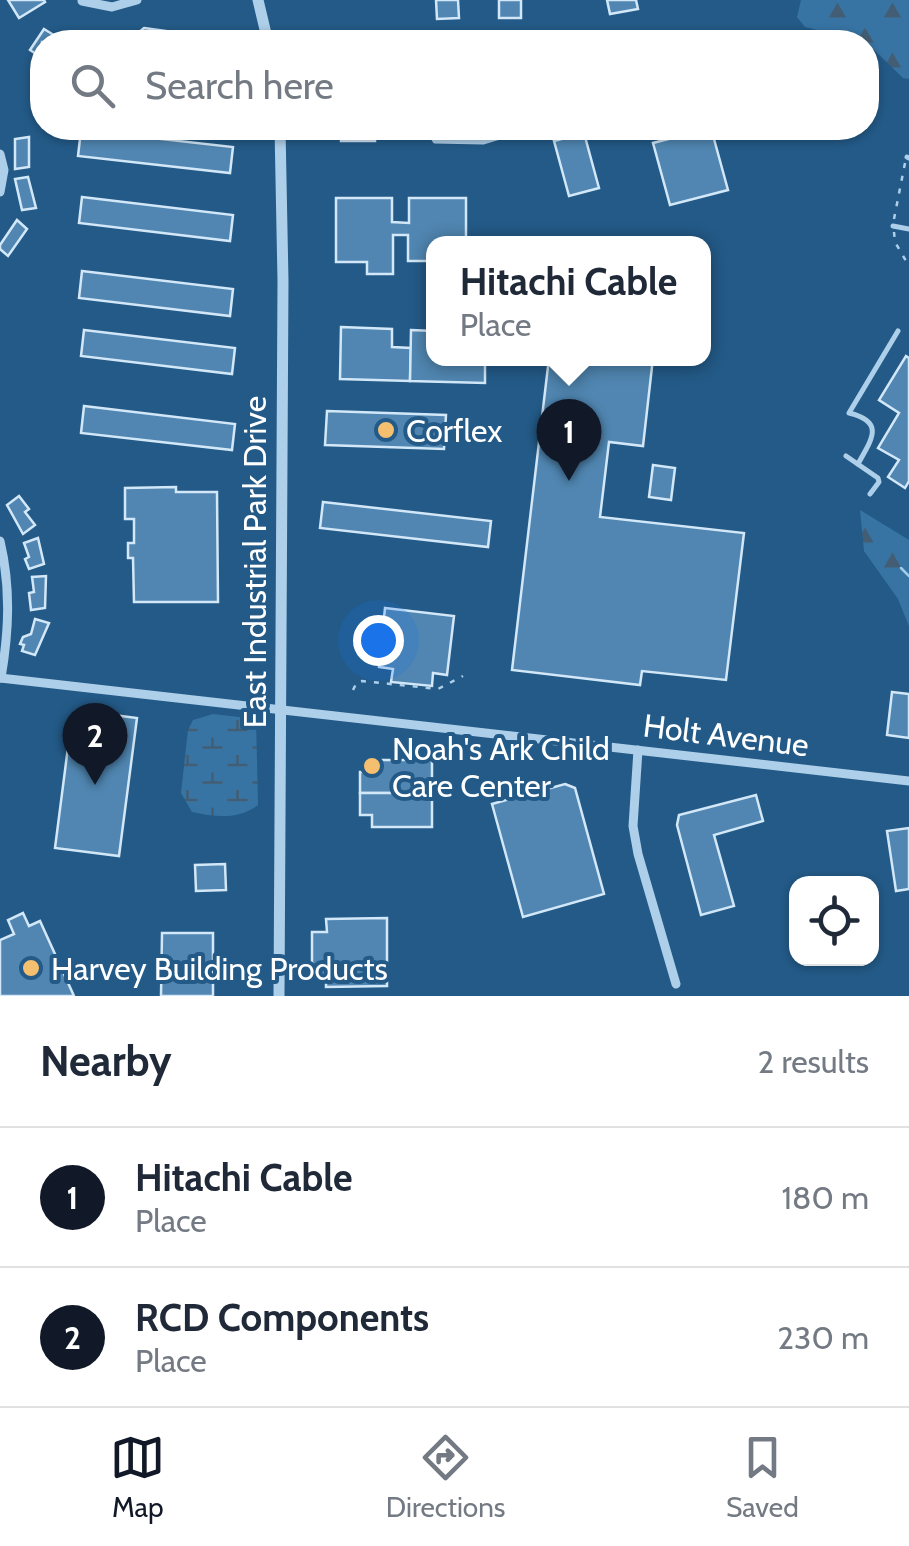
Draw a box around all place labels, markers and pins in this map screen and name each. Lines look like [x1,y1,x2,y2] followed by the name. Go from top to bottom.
[536,398,602,481] pin: 1
[406,411,502,450] place label: Corflex
[375,419,397,441] marker: Corflex
[62,702,128,785] pin: 2
[392,729,610,805] place label: Noah's Ark Child Care Center
[361,755,383,777] marker: Noah's Ark Child Care Center
[51,949,388,988] place label: Harvey Building Products
[20,957,42,979] marker: Harvey Building Products

